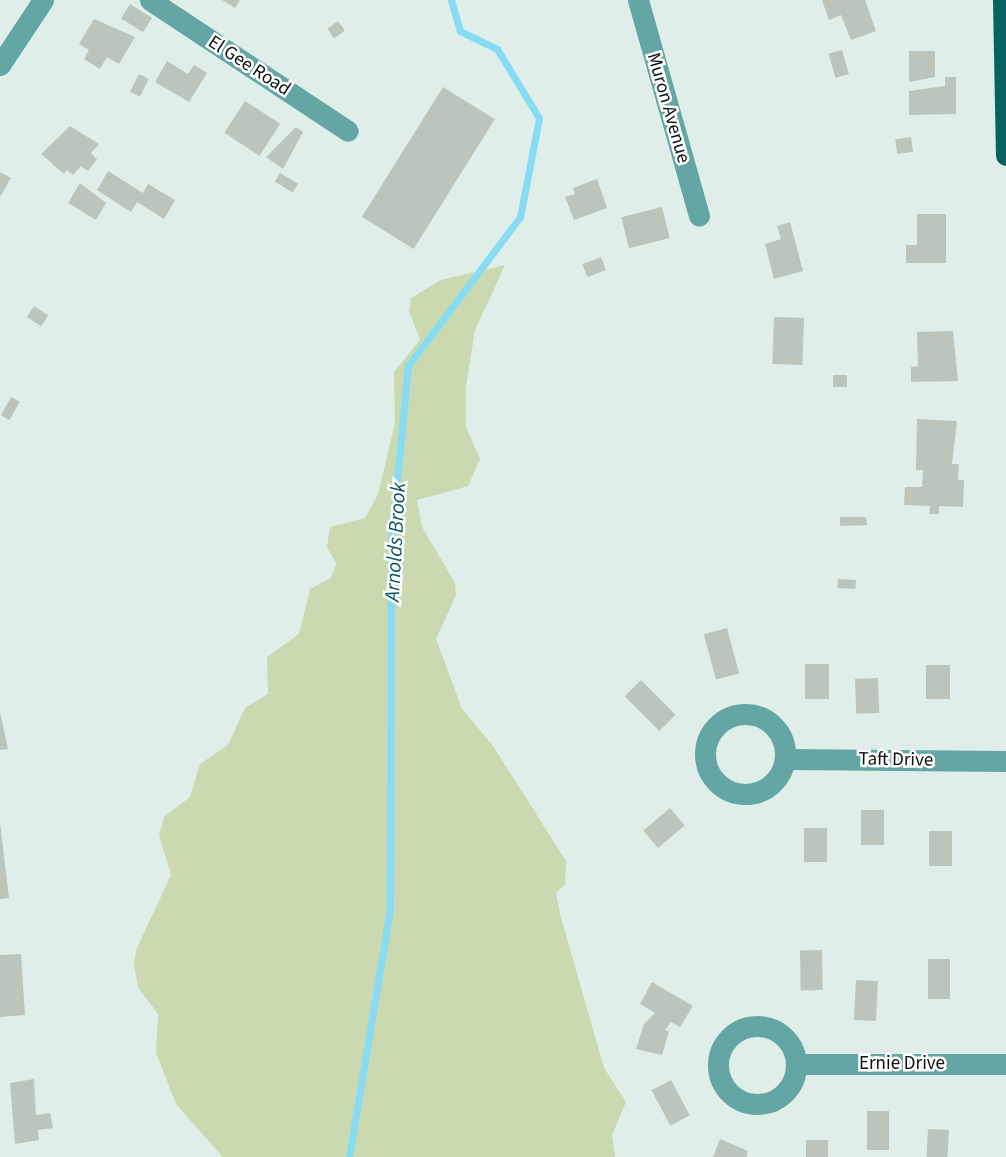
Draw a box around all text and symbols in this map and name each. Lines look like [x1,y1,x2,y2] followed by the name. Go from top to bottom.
[203,31,295,101] street label: El Gee Road
[641,50,695,166] street label: Muron Avenue
[379,482,411,602] water label: Arnolds Brook
[858,748,934,772] street label: Taft Drive
[859,1053,945,1075] street label: Ernie Drive

